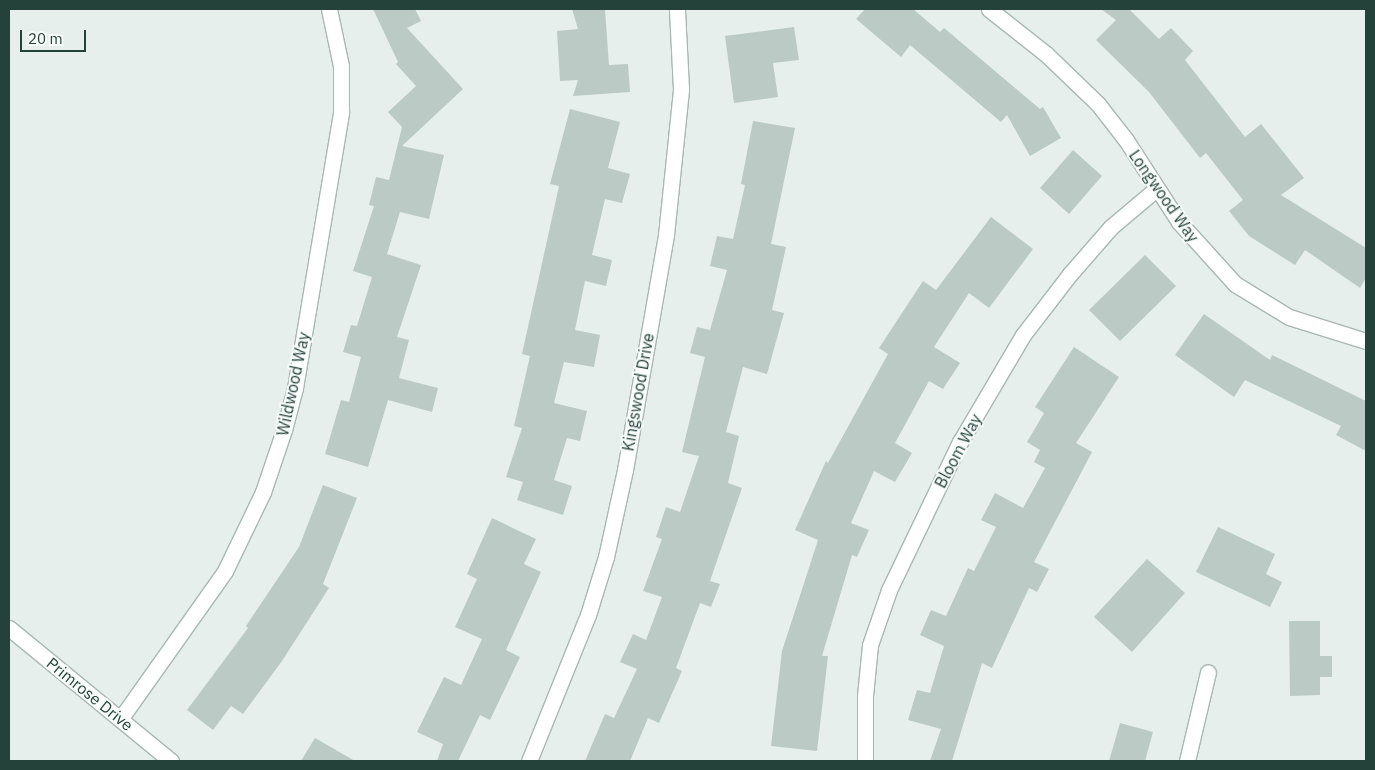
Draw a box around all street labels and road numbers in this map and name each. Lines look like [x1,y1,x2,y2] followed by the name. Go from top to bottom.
[1125,146,1203,246] street label: Longwood Way
[273,330,313,438] street label: Wildwood Way
[618,331,658,453] street label: Kingswood Drive
[931,411,985,491] street label: Bloom Way
[43,653,137,735] street label: Primrose Drive

